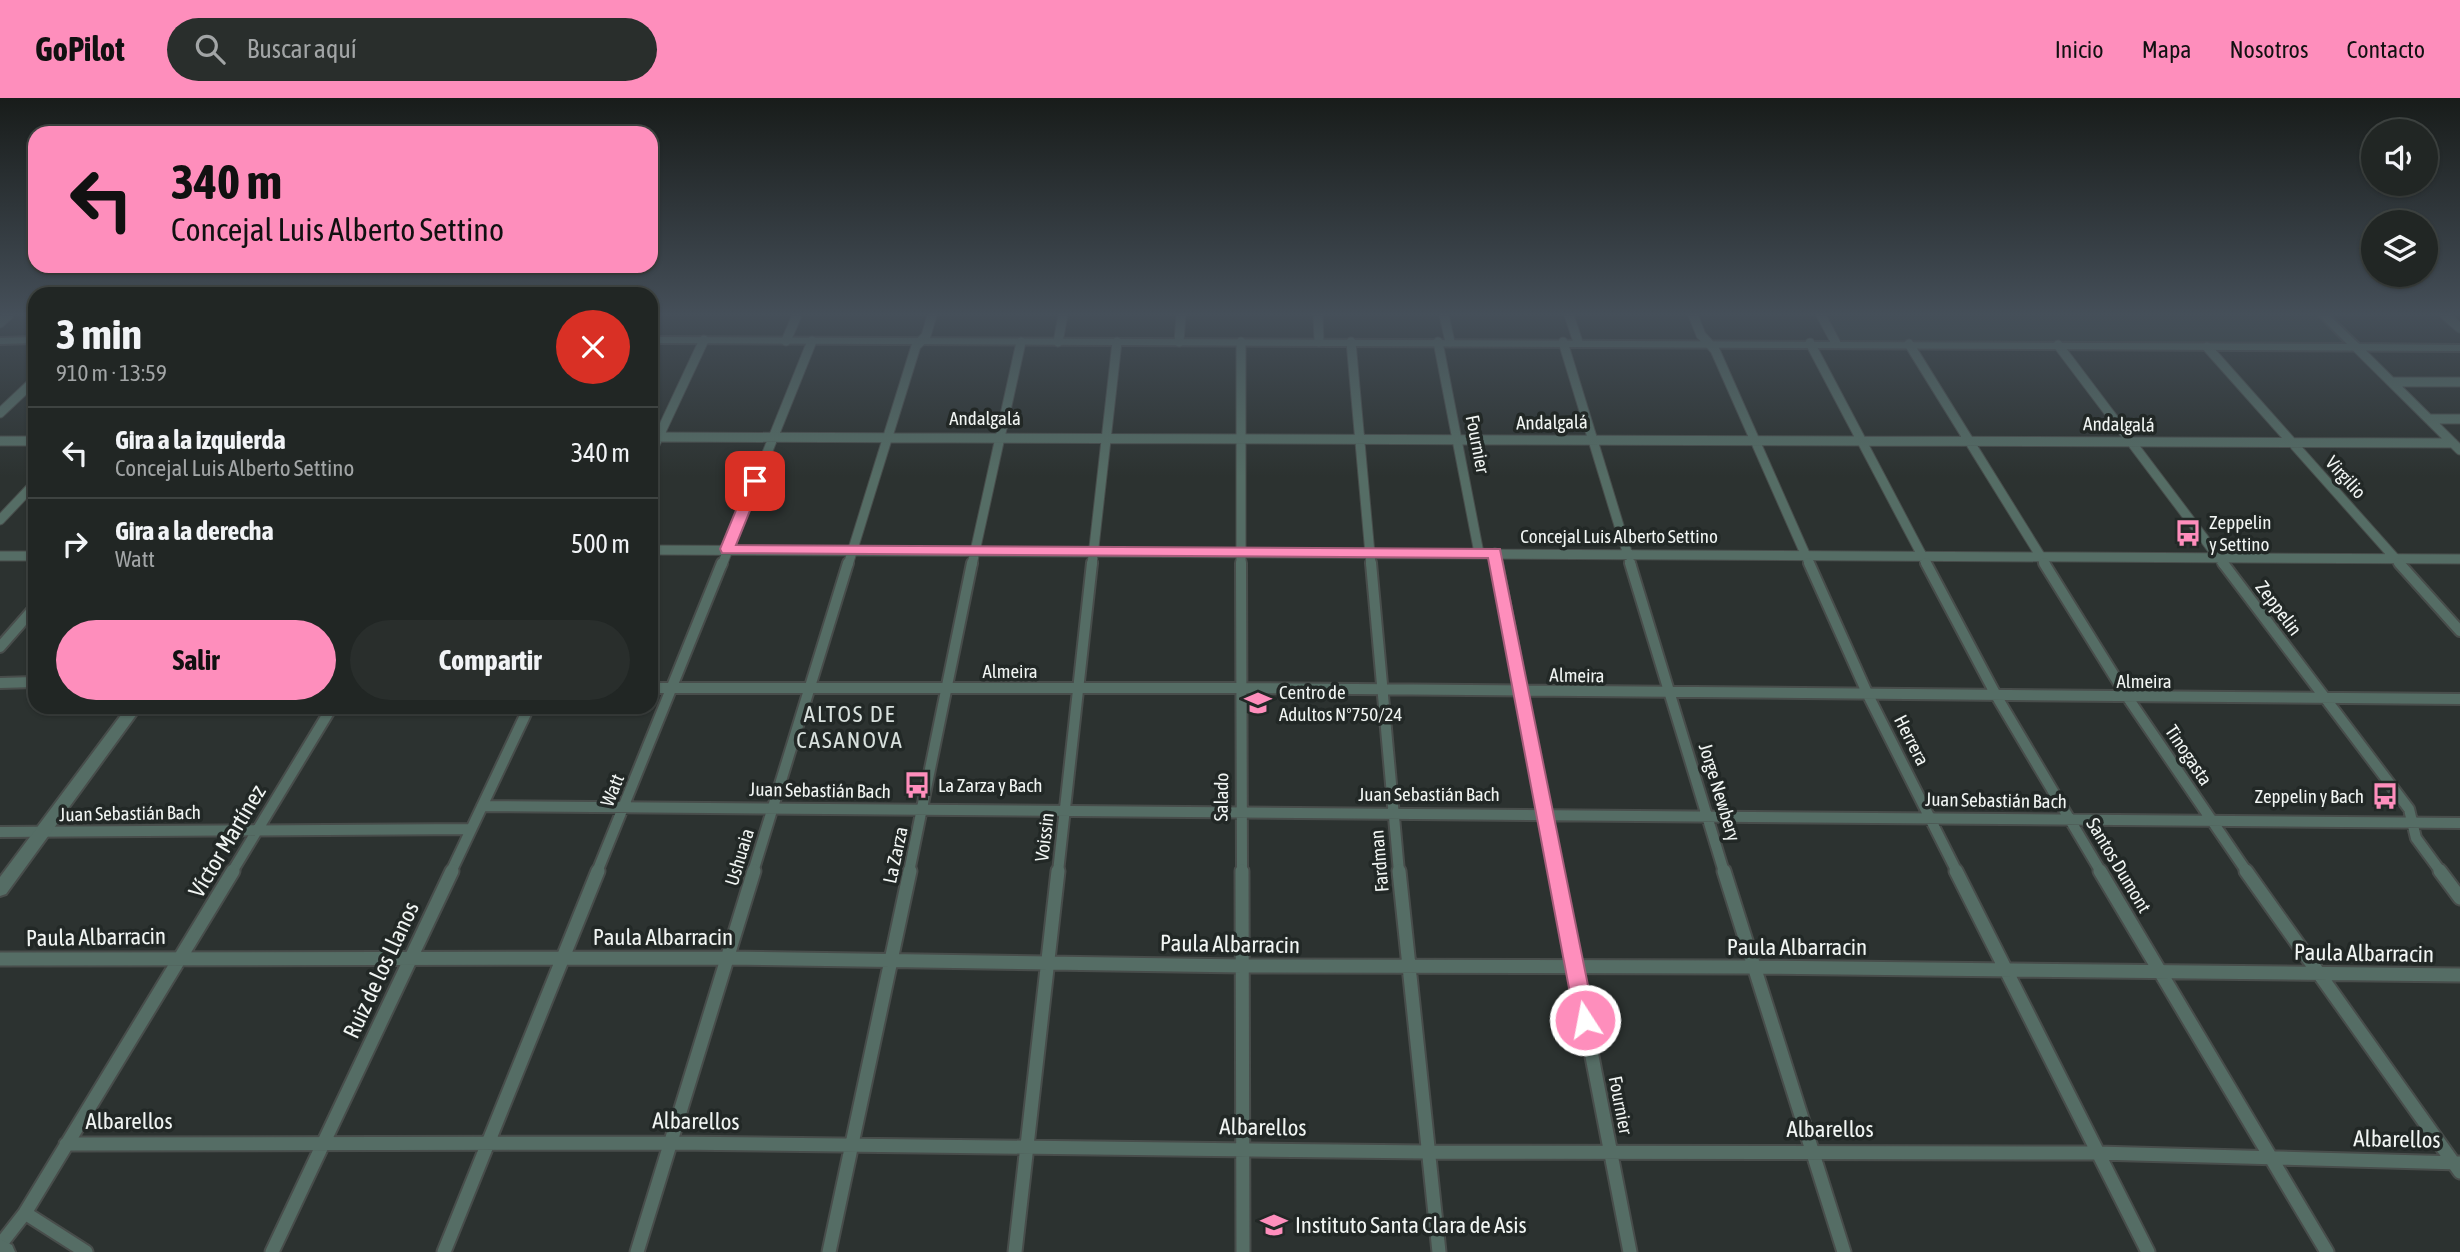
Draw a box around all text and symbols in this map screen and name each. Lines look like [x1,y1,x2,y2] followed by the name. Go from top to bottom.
[167,18,657,81] search box
[35,30,125,68] text: GoPilot
[191,30,229,68] icon: search
[247,34,357,64] text: Buscar aquí
[2055,36,2104,63] text: Inicio
[2142,36,2191,63] text: Mapa
[2229,36,2308,63] text: Nosotros
[2346,36,2425,63] text: Contacto
[2361,119,2438,287] map controls
[2361,119,2438,196] button: sound
[171,153,282,209] text: 340 m
[56,154,147,245] icon: left
[2361,210,2438,287] button: layers
[171,211,504,248] text: Concejal Luis Alberto Settino
[56,310,142,358] text: 3 min
[556,310,630,384] button: close
[56,360,167,386] text: 910 m · 13:59
[949,407,1021,429] street label: Andalgalá
[1516,410,1588,434] street label: Andalgalá
[2083,412,2155,436] street label: Andalgalá
[1462,413,1494,475] street label: Fournier
[115,425,286,455] text: Gira a la izquierda
[56,434,94,472] icon: left
[571,438,630,468] text: 340 m
[725,451,785,511] pin
[2321,451,2371,503] street label: Virgilio
[115,455,354,481] text: Concejal Luis Alberto Settino
[736,462,774,500] icon: arrive
[2209,511,2271,555] place label: Zeppelin y Settino
[115,516,274,546] text: Gira a la derecha
[2173,518,2203,548] bus stop icon: Zeppelin y Settino
[56,525,94,563] icon: right
[1520,525,1718,547] street label: Concejal Luis Alberto Settino
[571,529,630,559] text: 500 m
[115,546,155,572] text: Watt
[2251,576,2307,640] street label: Zeppelin
[56,620,336,700] button: Salir
[350,620,630,700] button: Compartir
[982,660,1038,682] street label: Almeira
[1549,664,1605,686] street label: Almeira
[2116,670,2172,692] street label: Almeira
[1279,681,1403,725] place label: Centro de Adultos Nº750/24
[1243,688,1273,718] school or university icon: Centro de Adultos Nº750/24
[796,701,904,753] district label: ALTOS DE CASANOVA
[1890,711,1934,769] street label: Herrera
[2161,721,2217,789] street label: Tinogasta
[1695,740,1745,844] street label: Jorge Newbery
[902,770,932,800] bus stop icon: La Zarza y Bach
[596,771,628,809] street label: Watt
[1210,772,1232,822] street label: Salado
[938,774,1043,796] place label: La Zarza y Bach
[749,778,891,802] street label: Juan Sebastián Bach
[183,780,271,902] street label: Víctor Martínez
[2370,781,2400,811] bus stop icon: Zeppelin y Bach
[1358,783,1500,805] street label: Juan Sebastián Bach
[2254,785,2364,807] place label: Zeppelin y Bach
[1925,788,2067,812] street label: Juan Sebastián Bach
[59,801,201,825] street label: Juan Sebastián Bach
[1030,811,1058,863] street label: Voissin
[2082,814,2156,916] street label: Santos Dumont
[878,825,912,885] street label: La Zarza
[720,826,758,888] street label: Ushuaia
[1365,829,1393,893] street label: Fardman
[338,898,424,1042] street label: Ruiz de los Llanos
[26,923,166,951] street label: Paula Albarracin
[593,924,733,950] street label: Paula Albarracin
[1160,930,1300,958] street label: Paula Albarracin
[1727,934,1867,960] street label: Paula Albarracin
[2294,939,2434,967] street label: Paula Albarracin
[1548,983,1622,1057] position arrow
[1605,1074,1637,1136] street label: Fournier
[652,1107,740,1135] street label: Albarellos
[85,1108,173,1134] street label: Albarellos
[1219,1113,1307,1141] street label: Albarellos
[1786,1116,1874,1142] street label: Albarellos
[2353,1125,2441,1153] street label: Albarellos
[1259,1210,1289,1240] school or university icon: Instituto Santa Clara de Asis
[1295,1212,1527,1238] place label: Instituto Santa Clara de Asis

